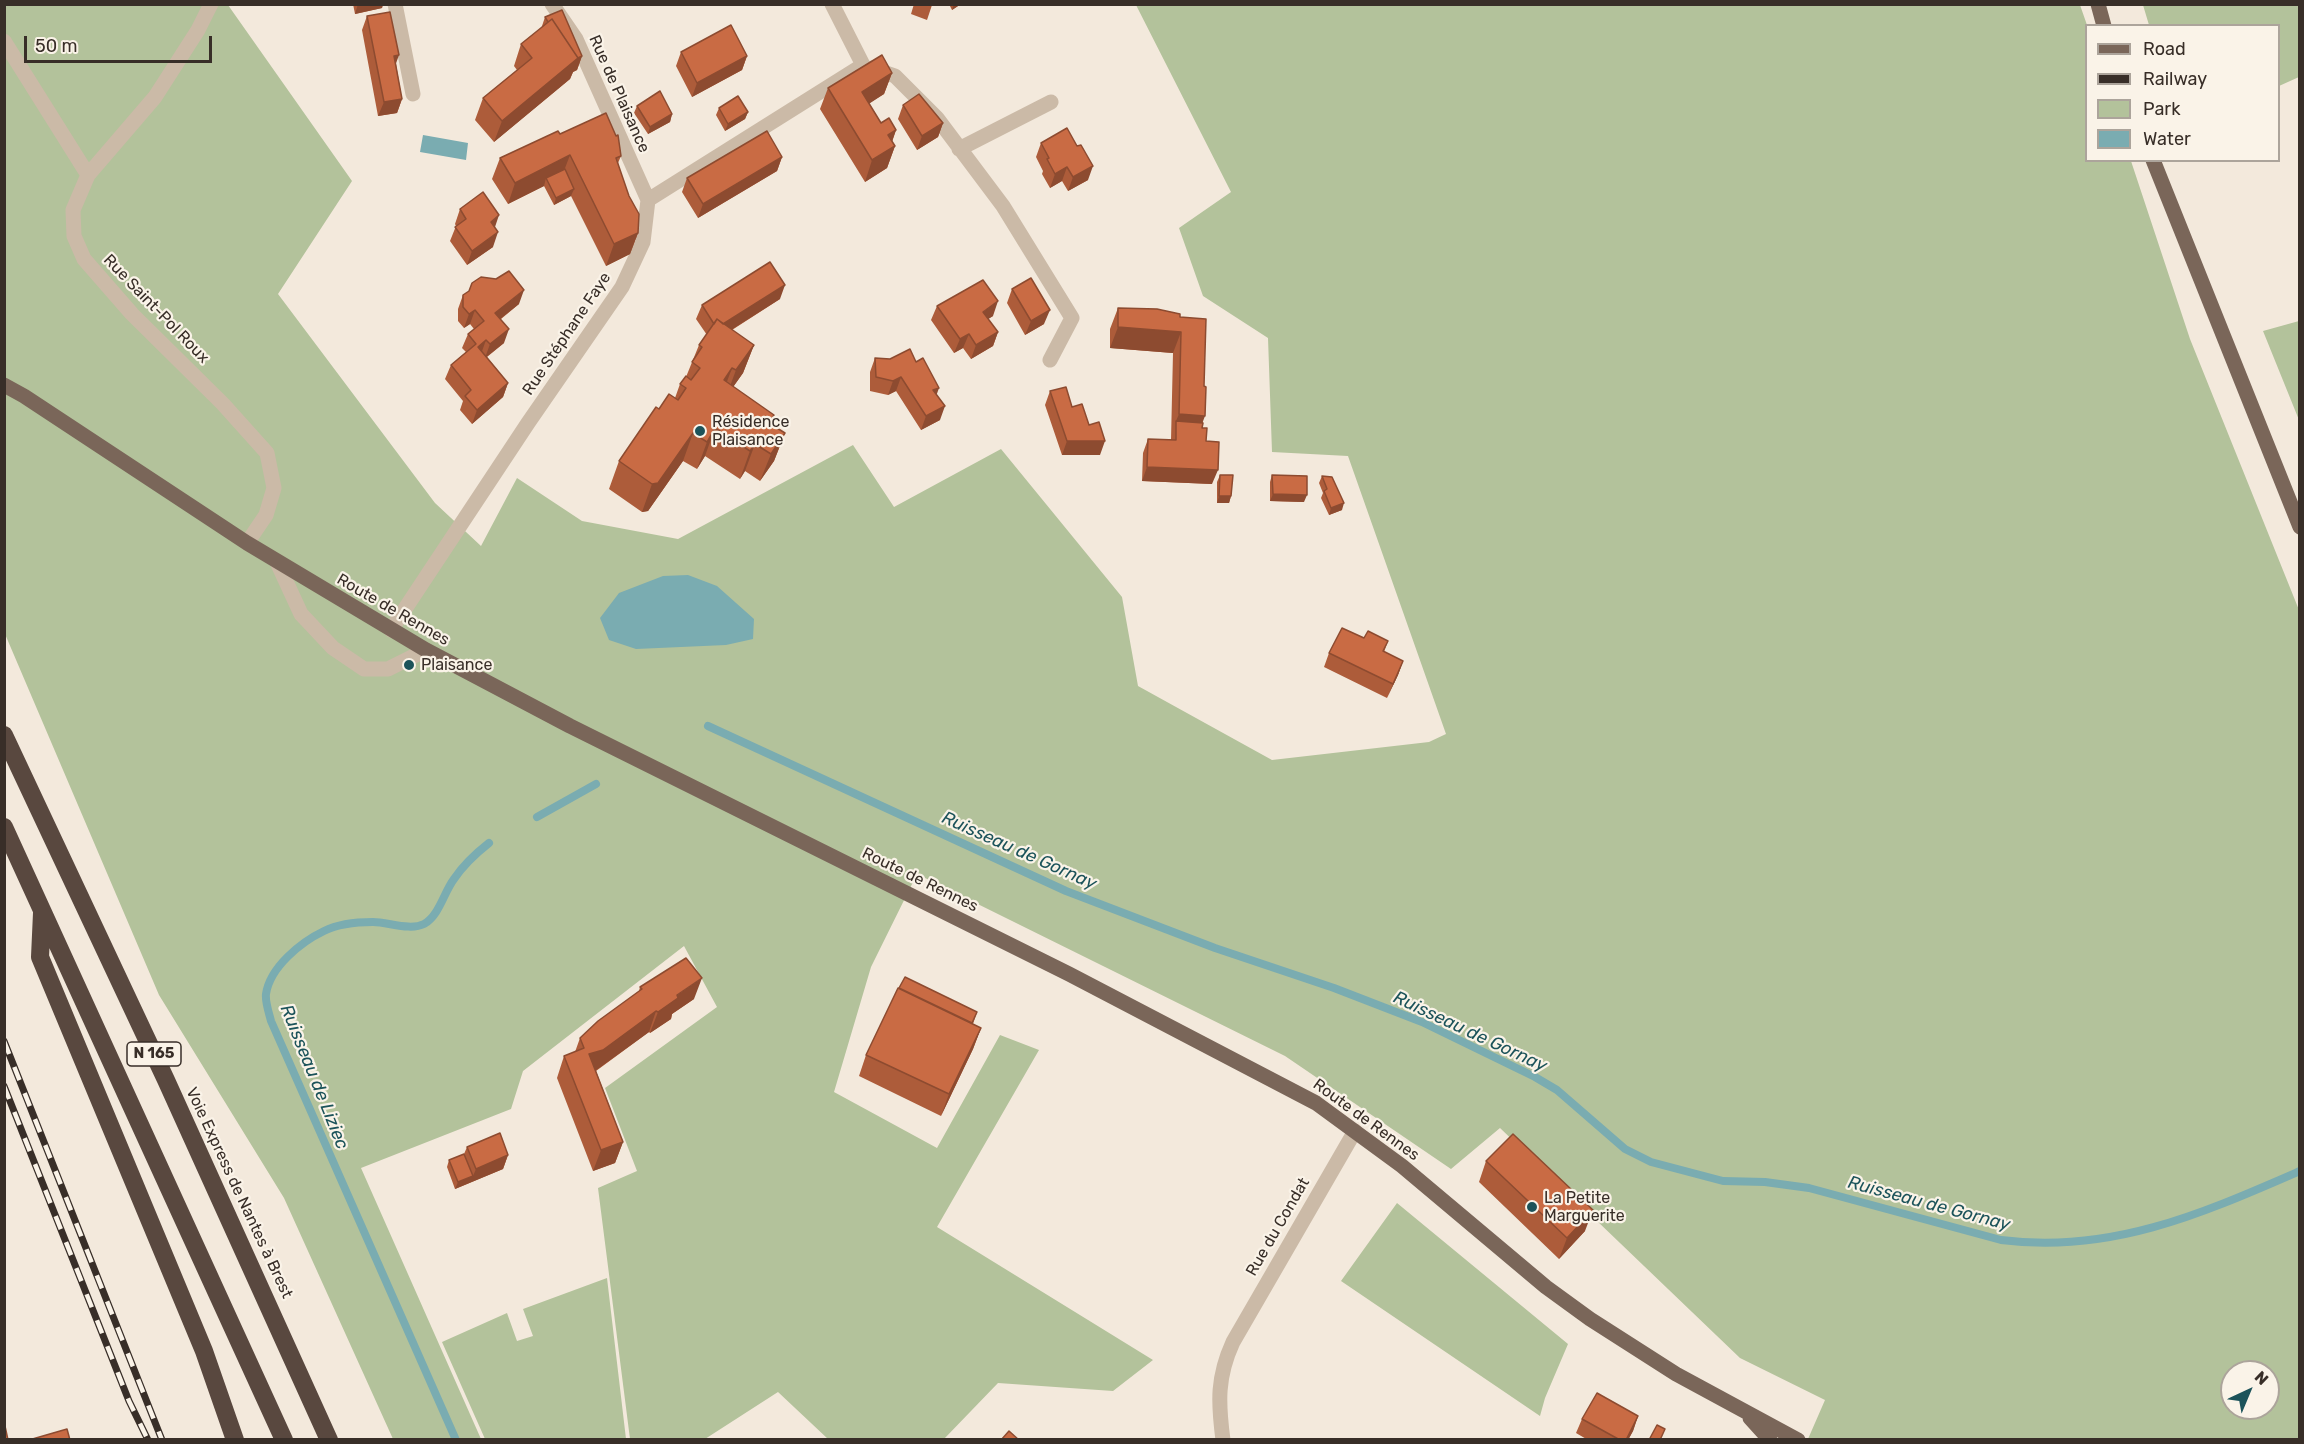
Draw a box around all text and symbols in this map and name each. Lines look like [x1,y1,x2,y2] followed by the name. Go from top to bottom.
[27,24,214,62] scale bar
[2085,24,2280,162] legend
[584,32,654,156] street label: Rue de Plaisance
[35,35,78,57] text: 50 m
[2143,38,2186,60] text: Road
[2143,68,2207,90] text: Railway
[2143,98,2180,120] text: Park
[2143,128,2191,150] text: Water
[99,251,213,367] street label: Rue Saint-Pol Roux
[519,269,615,399] street label: Rue Stéphane Faye
[712,412,789,450] place label: Résidence Plaisance
[693,424,707,438] marker: Résidence Plaisance
[333,570,453,650] street label: Route de Rennes
[421,655,492,675] place label: Plaisance
[402,658,416,672] marker: Plaisance
[938,807,1100,895] water label: Ruisseau de Gornay
[859,844,981,916] street label: Route de Rennes
[1390,987,1550,1077] water label: Ruisseau de Gornay
[275,1001,353,1153] water label: Ruisseau de Liziec
[127,1042,181,1066] road number: N 165
[1309,1075,1423,1165] street label: Route de Rennes
[182,1084,296,1302] street label: Voie Express de Nantes à Brest
[1845,1172,2013,1236] water label: Ruisseau de Gornay
[1242,1175,1314,1279] street label: Rue du Condat
[1544,1188,1625,1226] place label: La Petite Marguerite
[1525,1200,1539,1214] marker: La Petite Marguerite
[2220,1360,2280,1420] north arrow
[2251,1367,2272,1389] text: N

